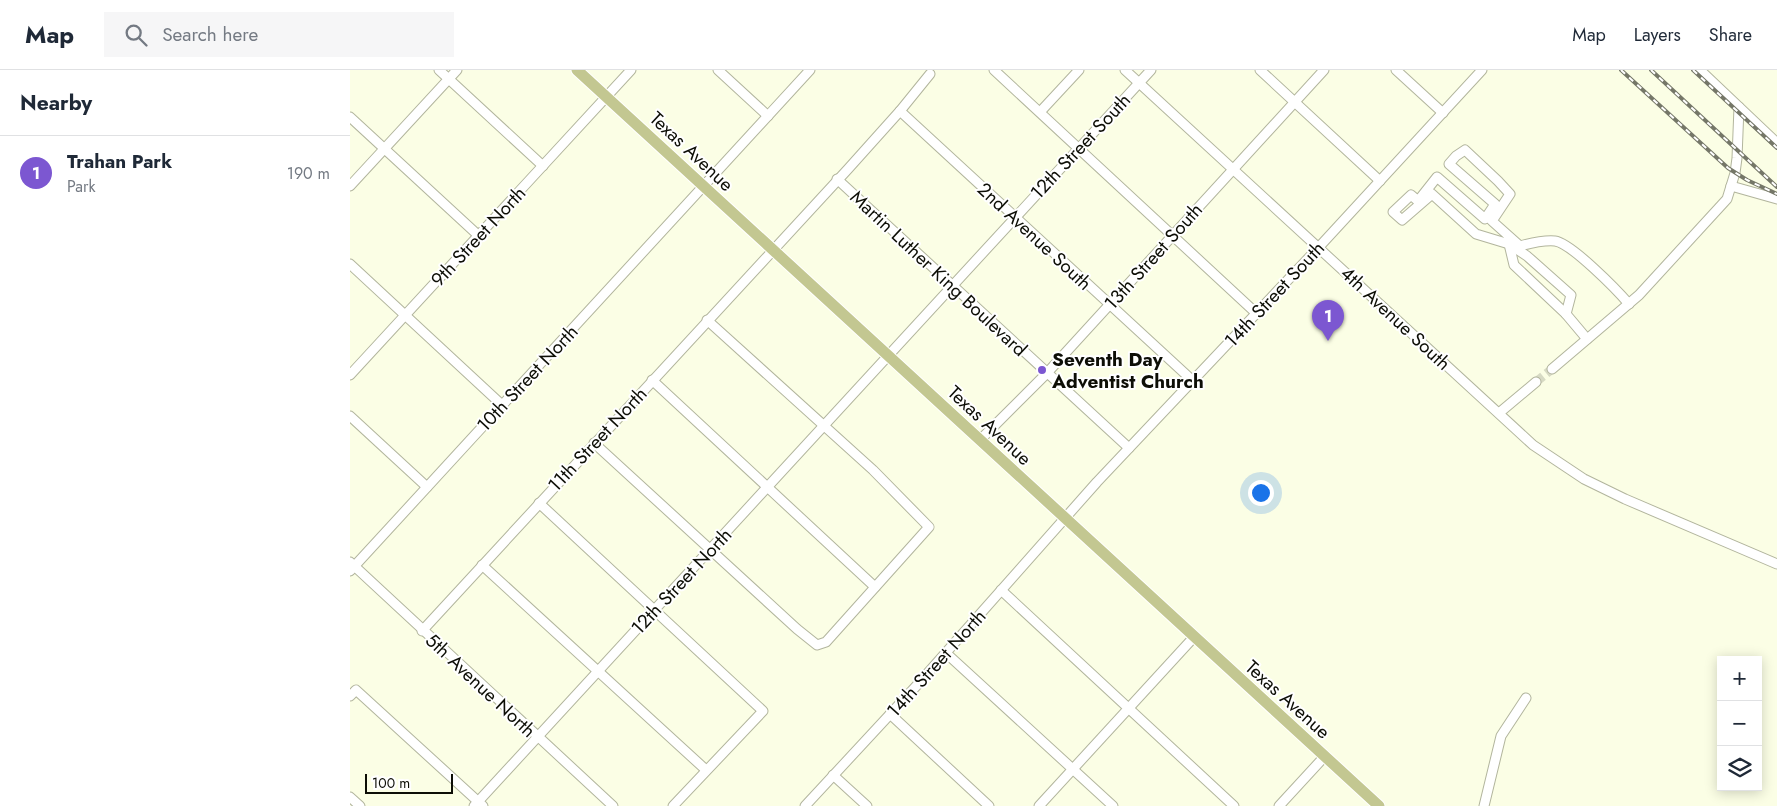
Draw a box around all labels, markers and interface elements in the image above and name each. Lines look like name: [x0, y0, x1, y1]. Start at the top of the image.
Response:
search box: [104, 12, 454, 57]
text: Map: [25, 17, 74, 52]
icon: search: [122, 21, 150, 49]
text: Search here: [162, 21, 258, 48]
text: Map: [1572, 22, 1606, 48]
text: Layers: [1634, 22, 1681, 48]
text: Share: [1709, 22, 1752, 48]
street label: 12th Street South: [1024, 87, 1137, 205]
text: Nearby: [20, 88, 92, 118]
street label: Texas Avenue: [644, 105, 740, 198]
text: Trahan Park: [67, 148, 172, 175]
text: 1: [32, 162, 40, 185]
text: 190 m: [287, 162, 330, 185]
text: Park: [67, 175, 96, 198]
street label: 2nd Avenue South: [972, 176, 1098, 297]
street label: 9th Street North: [425, 180, 532, 292]
street label: Martin Luther King Boulevard: [844, 184, 1033, 363]
street label: 13th Street South: [1098, 197, 1209, 316]
street label: 14th Street South: [1219, 236, 1329, 352]
street label: 4th Avenue South: [1335, 260, 1457, 376]
pin: 1: [1312, 300, 1344, 341]
street label: 10th Street North: [471, 319, 584, 438]
place label: Seventh Day Adventist Church: [1051, 346, 1204, 395]
marker: Seventh Day Adventist Church: [1036, 364, 1048, 376]
street label: Texas Avenue: [942, 379, 1038, 472]
street label: 11th Street North: [542, 381, 653, 498]
your location: [1248, 480, 1274, 506]
street label: 12th Street North: [625, 522, 738, 641]
street label: 14th Street North: [880, 603, 992, 723]
street label: 5th Avenue North: [420, 627, 542, 744]
street label: Texas Avenue: [1239, 654, 1336, 745]
map controls: [1717, 656, 1762, 791]
button: +: [1717, 656, 1762, 701]
button: −: [1717, 701, 1762, 746]
button: layers: [1717, 746, 1762, 791]
scale bar: [365, 771, 452, 794]
text: 100 m: [372, 773, 410, 793]

